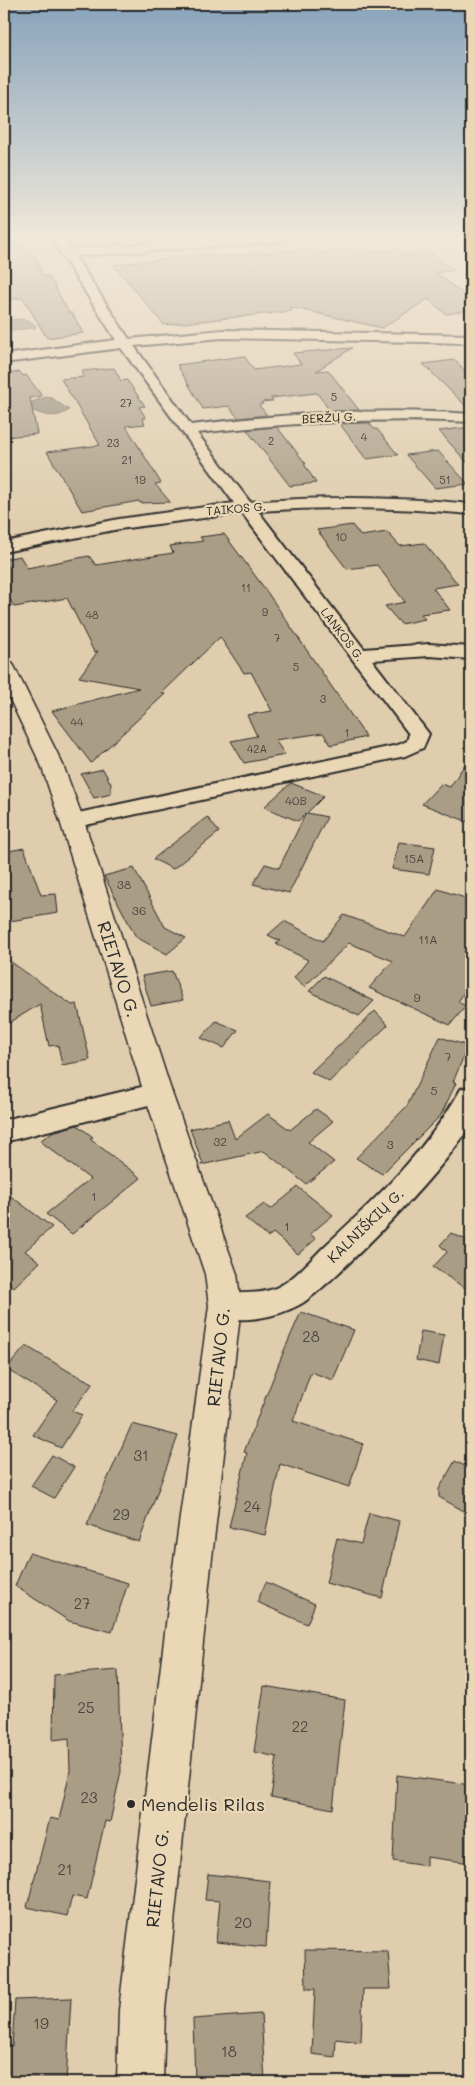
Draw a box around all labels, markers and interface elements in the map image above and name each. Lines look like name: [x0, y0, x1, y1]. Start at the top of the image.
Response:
house number: 5: [331, 389, 337, 404]
house number: 27: [120, 395, 132, 410]
street label: BERŽŲ G.: [301, 408, 357, 426]
house number: 4: [361, 429, 368, 444]
house number: 2: [268, 433, 274, 448]
house number: 23: [107, 435, 120, 450]
house number: 21: [121, 452, 133, 467]
house number: 19: [134, 472, 146, 487]
house number: 51: [439, 472, 451, 487]
street label: TAIKOS G.: [205, 497, 267, 519]
house number: 10: [335, 529, 347, 544]
house number: 11: [241, 580, 251, 595]
house number: 9: [262, 604, 269, 619]
street label: LANKOS G.: [318, 604, 368, 664]
house number: 48: [85, 607, 99, 622]
house number: 7: [274, 630, 280, 645]
house number: 5: [293, 659, 299, 674]
house number: 3: [320, 691, 327, 706]
house number: 44: [71, 714, 84, 729]
house number: 1: [345, 725, 349, 740]
house number: 42A: [247, 741, 267, 756]
house number: 40B: [285, 792, 307, 808]
house number: 15A: [404, 850, 424, 866]
house number: 38: [117, 876, 131, 892]
house number: 36: [132, 902, 146, 918]
street label: RIETAVO G.: [92, 918, 146, 1020]
house number: 11A: [418, 931, 438, 947]
house number: 9: [413, 989, 421, 1005]
house number: 7: [445, 1048, 452, 1064]
house number: 5: [431, 1082, 438, 1098]
house number: 32: [213, 1133, 227, 1149]
house number: 3: [386, 1136, 394, 1152]
street label: KALNIŠKIŲ G.: [322, 1183, 408, 1267]
house number: 1: [91, 1188, 97, 1204]
house number: 1: [284, 1218, 290, 1234]
street label: RIETAVO G.: [201, 1306, 235, 1408]
house number: 28: [302, 1326, 320, 1346]
house number: 31: [133, 1445, 149, 1465]
house number: 24: [243, 1496, 261, 1516]
house number: 29: [112, 1504, 130, 1524]
house number: 27: [74, 1593, 90, 1613]
house number: 25: [77, 1697, 95, 1717]
house number: 22: [292, 1716, 308, 1736]
house number: 23: [80, 1787, 98, 1807]
place label: Mendelis Rilas: [141, 1792, 265, 1816]
marker: Mendelis Rilas: [125, 1798, 137, 1810]
street label: RIETAVO G.: [140, 1827, 174, 1929]
house number: 21: [57, 1859, 73, 1879]
house number: 20: [234, 1912, 252, 1932]
house number: 19: [33, 2013, 49, 2033]
house number: 18: [221, 2041, 237, 2061]

